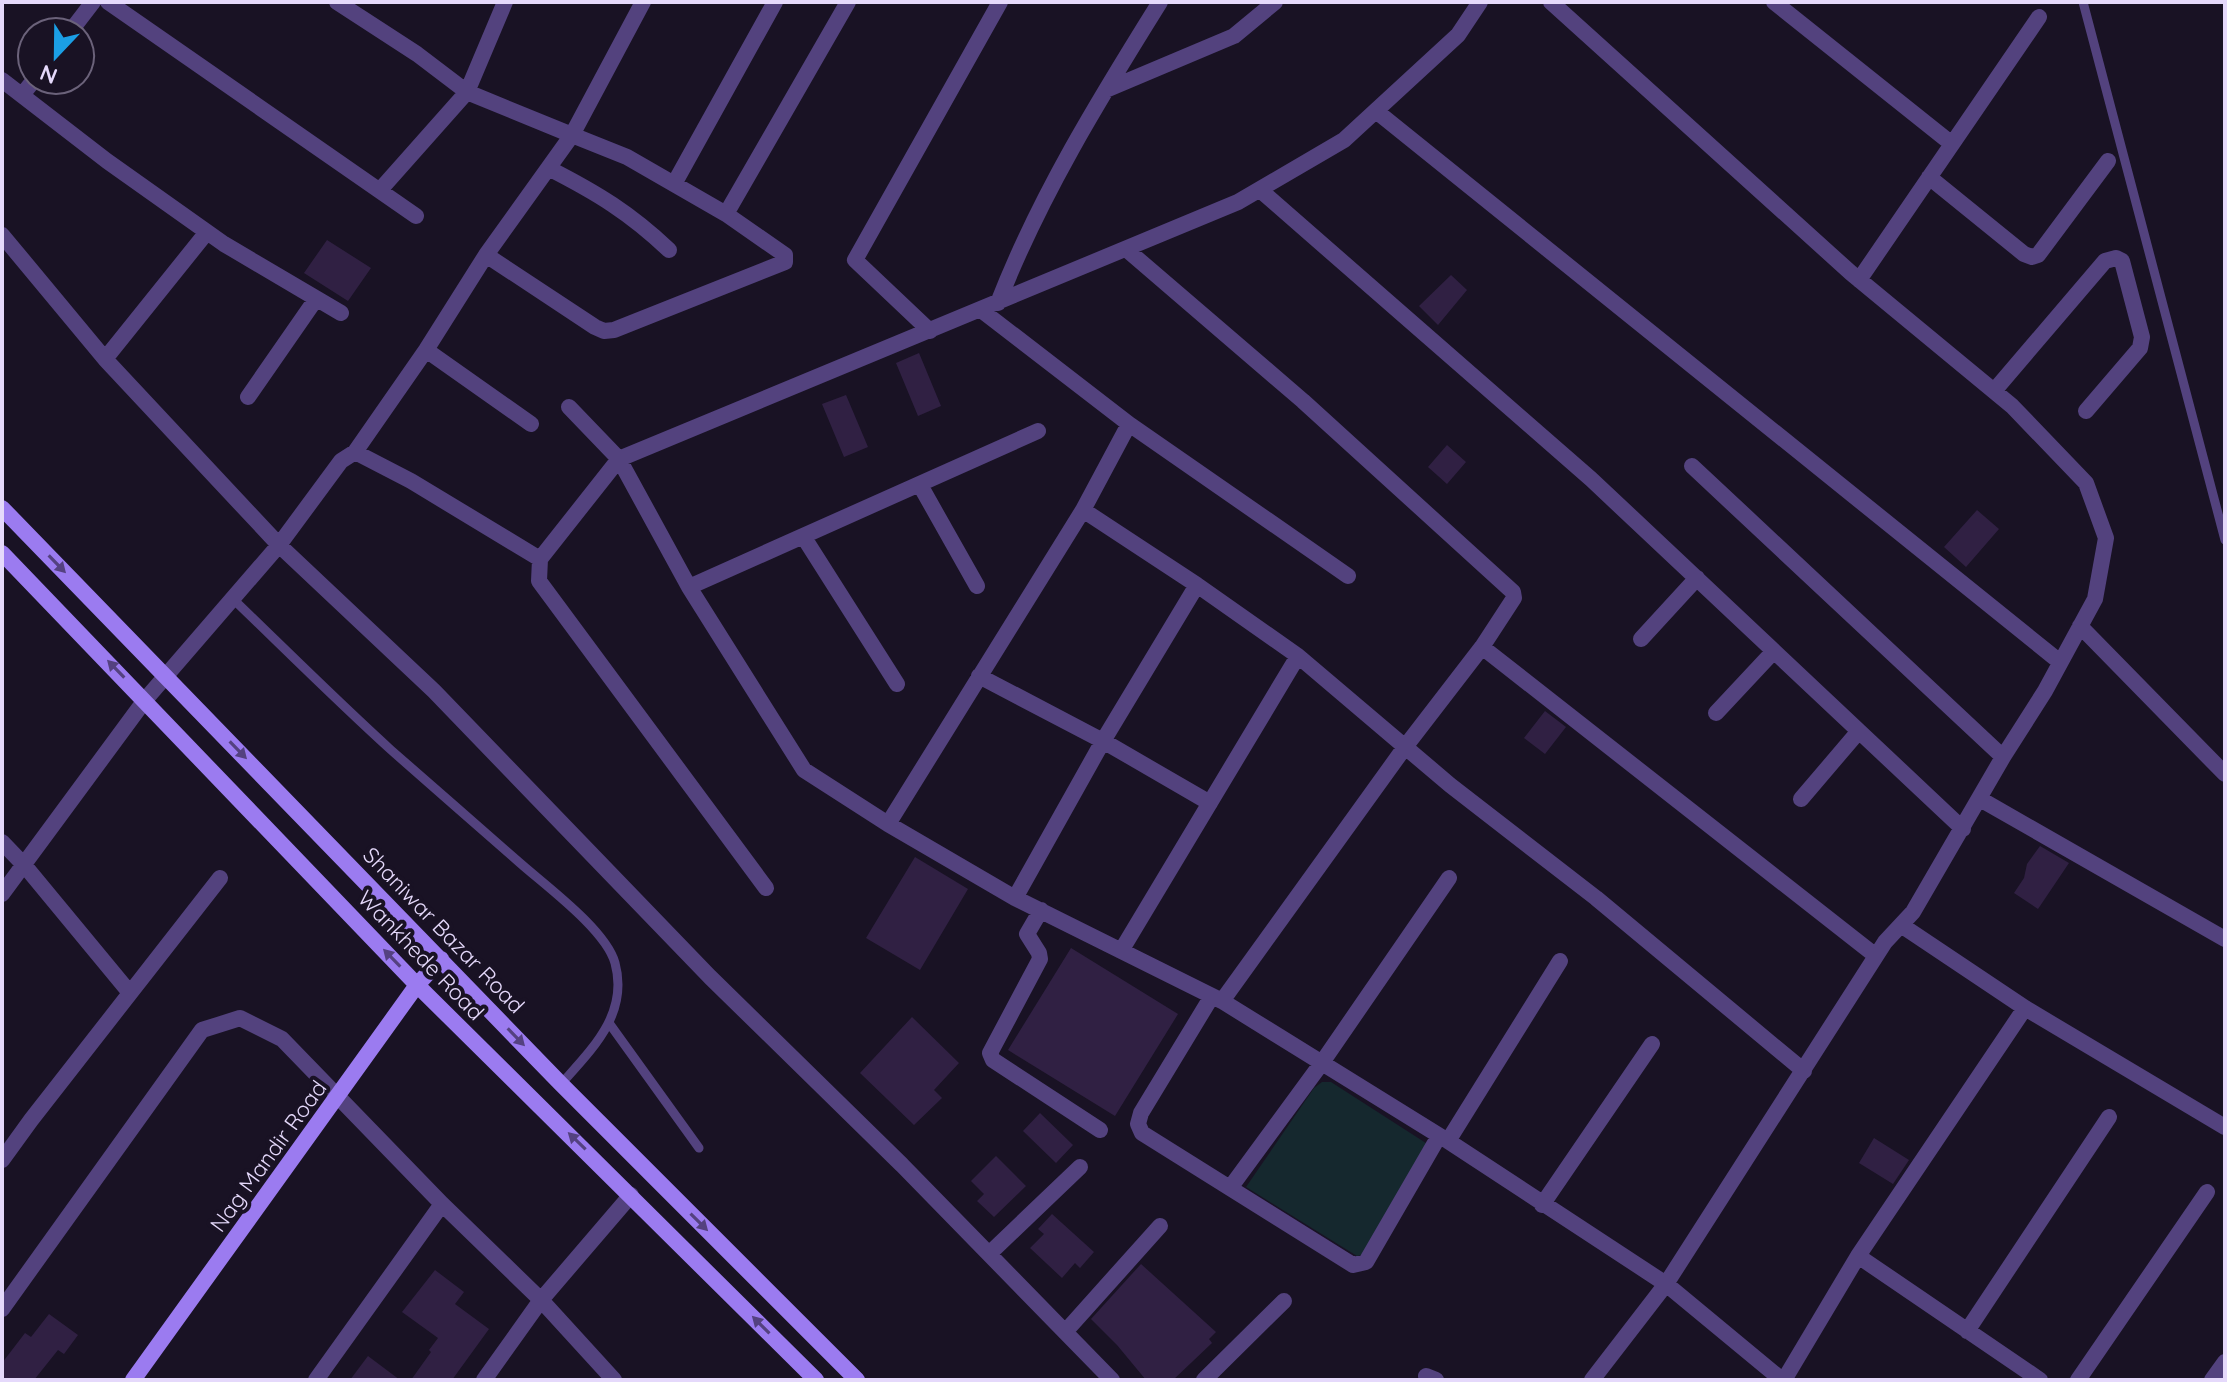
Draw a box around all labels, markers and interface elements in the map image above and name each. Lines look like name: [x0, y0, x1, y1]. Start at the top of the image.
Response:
north arrow: [16, 16, 96, 96]
text: N: [36, 59, 61, 91]
one-way arrow: [47, 554, 65, 573]
one-way arrow: [107, 660, 125, 679]
one-way arrow: [228, 740, 247, 759]
street label: Shaniwar Bazar Road: [357, 841, 531, 1019]
street label: Wankhede Road: [352, 884, 490, 1026]
one-way arrow: [383, 949, 401, 968]
one-way arrow: [506, 1027, 525, 1046]
street label: Nag Mandir Road: [204, 1075, 332, 1237]
one-way arrow: [568, 1132, 587, 1151]
one-way arrow: [689, 1212, 708, 1231]
one-way arrow: [752, 1316, 771, 1335]

